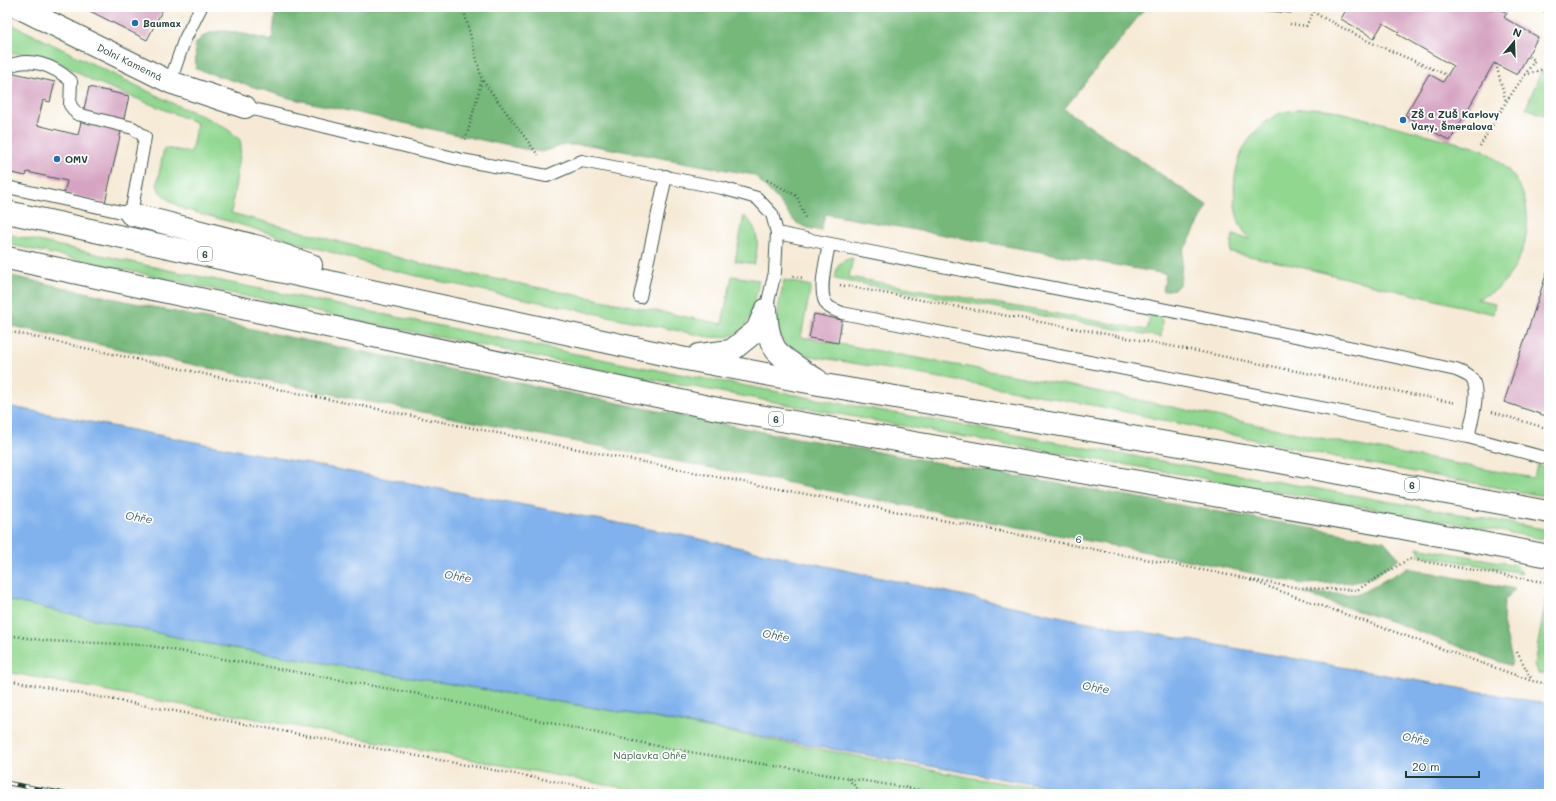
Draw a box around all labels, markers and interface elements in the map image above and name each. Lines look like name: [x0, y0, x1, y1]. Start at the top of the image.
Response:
place label: Baumax: [143, 16, 181, 30]
marker: Baumax: [130, 18, 140, 28]
north arrow: [1494, 22, 1534, 62]
text: N: [1511, 24, 1524, 41]
street label: Dolní Kamenná: [95, 40, 165, 84]
place label: ZŠ a ZUŠ Karlovy Vary, Šmeralova: [1411, 107, 1500, 133]
marker: ZŠ a ZUŠ Karlovy Vary, Šmeralova: [1398, 115, 1408, 125]
place label: OMV: [65, 152, 88, 166]
marker: OMV: [52, 154, 62, 164]
road number: 6: [198, 247, 212, 261]
road number: 6: [769, 412, 783, 426]
road number: 6: [1405, 478, 1419, 492]
water label: Ohře: [124, 507, 154, 527]
street label: 6: [1075, 532, 1083, 546]
water label: Ohře: [443, 566, 473, 586]
water label: Ohře: [761, 625, 791, 645]
water label: Ohře: [1081, 677, 1111, 697]
water label: Ohře: [1401, 728, 1431, 748]
park label: Náplavka Ohře: [613, 748, 687, 762]
scale bar: [1406, 753, 1479, 779]
text: 20 m: [1412, 758, 1440, 774]

